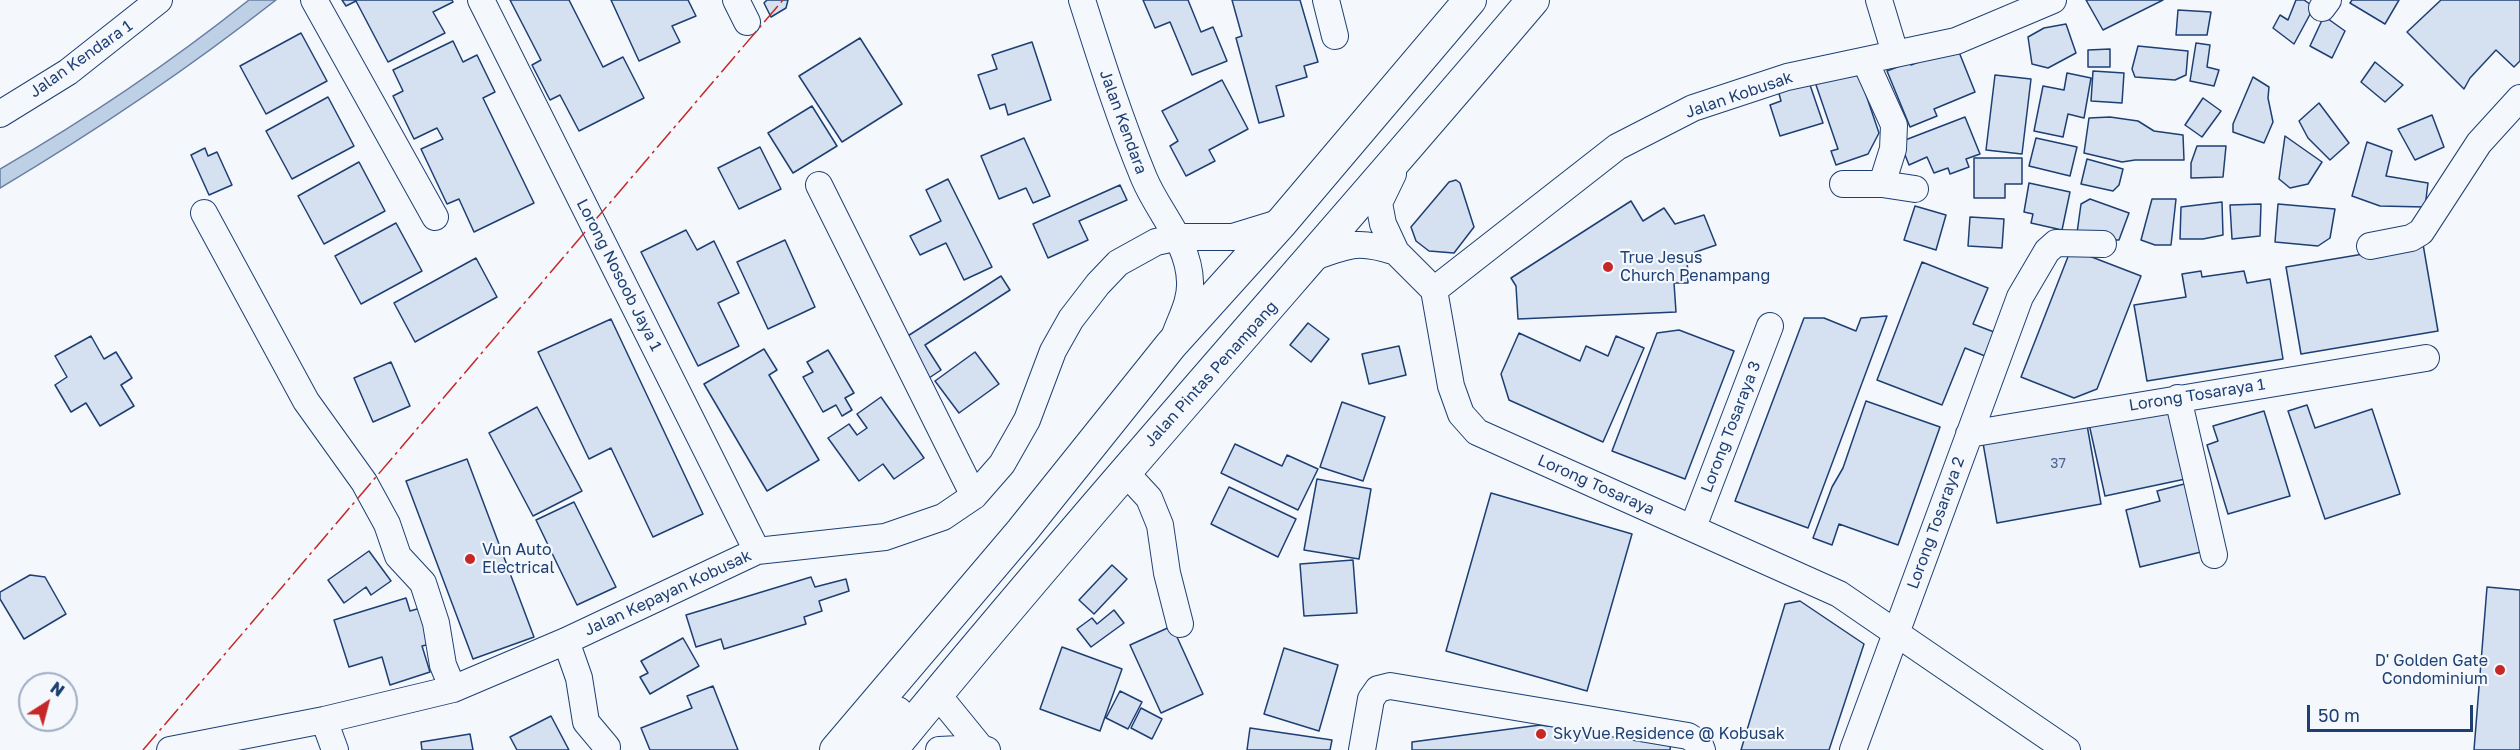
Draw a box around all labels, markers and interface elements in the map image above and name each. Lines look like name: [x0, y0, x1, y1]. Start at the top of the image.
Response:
street label: Jalan Kendara 1: [26, 16, 136, 102]
street label: Jalan Kendara: [1095, 67, 1151, 177]
street label: Jalan Kobusak: [1683, 68, 1795, 122]
street label: Lorong Nosoob Jaya 1: [572, 196, 666, 354]
place label: True Jesus Church Penampang: [1620, 248, 1770, 286]
marker: True Jesus Church Penampang: [1601, 260, 1615, 274]
street label: Jalan Pintas Penampang: [1140, 297, 1282, 451]
street label: Lorong Tosaraya 3: [1697, 359, 1765, 495]
street label: Lorong Tosaraya 1: [2128, 375, 2266, 415]
street label: Lorong Tosaraya: [1535, 451, 1657, 519]
street label: Lorong Tosaraya 2: [1903, 454, 1969, 592]
house number: 37: [2050, 456, 2066, 472]
place label: Vun Auto Electrical: [482, 540, 555, 578]
street label: Jalan Kepayan Kobusak: [581, 546, 755, 640]
marker: Vun Auto Electrical: [463, 552, 477, 566]
place label: D' Golden Gate Condominium: [2375, 651, 2488, 689]
marker: D' Golden Gate Condominium: [2493, 663, 2507, 677]
north arrow: [18, 672, 78, 732]
text: N: [47, 677, 68, 701]
scale bar: [2310, 693, 2476, 731]
text: 50 m: [2318, 704, 2360, 726]
place label: SkyVue Residence @ Kobusak: [1553, 724, 1785, 744]
marker: SkyVue Residence @ Kobusak: [1534, 727, 1548, 741]

